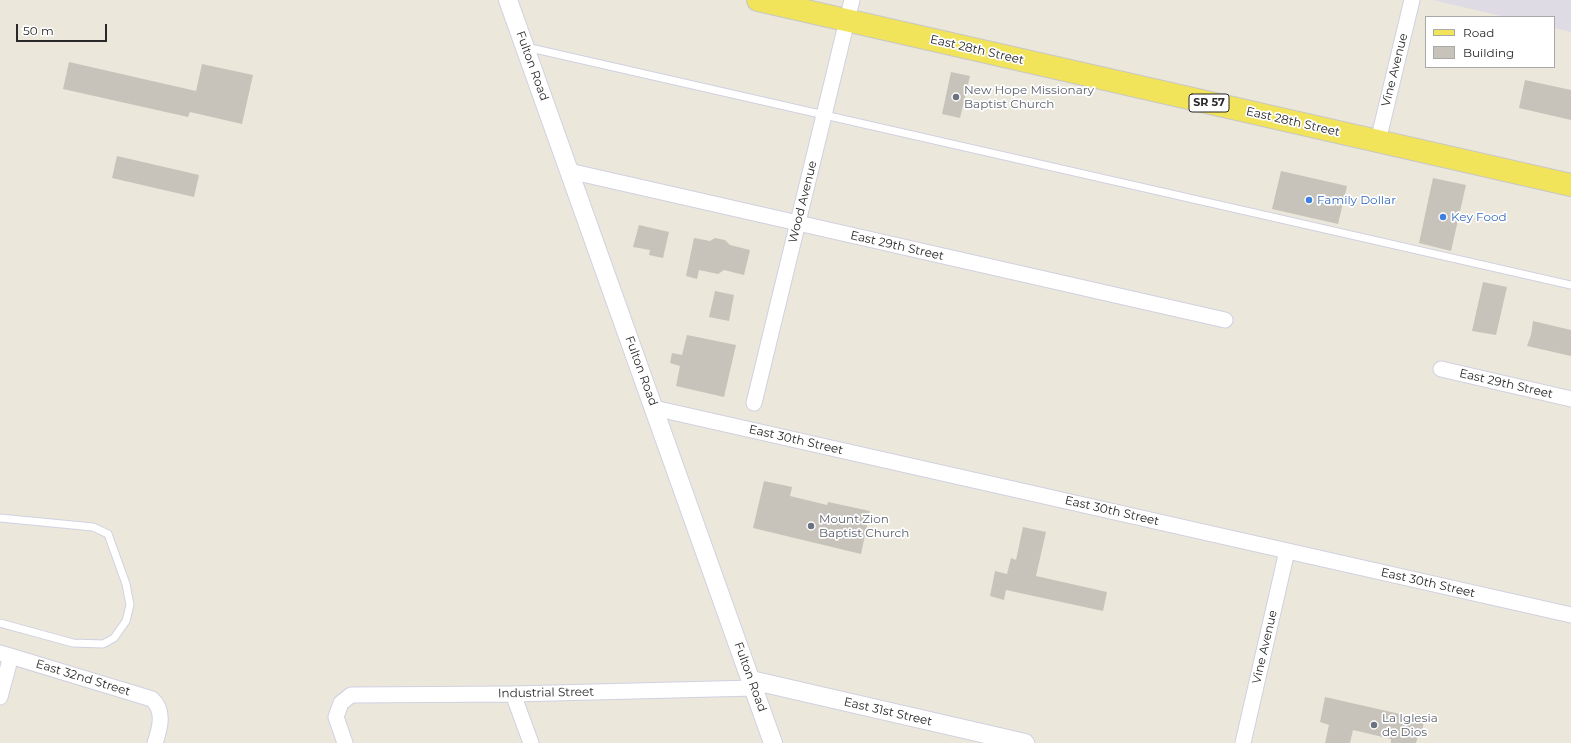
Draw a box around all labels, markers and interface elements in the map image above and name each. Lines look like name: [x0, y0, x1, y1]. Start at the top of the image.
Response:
scale bar: [18, 16, 109, 42]
legend: [1425, 16, 1555, 68]
text: 50 m: [23, 23, 54, 38]
text: Road: [1463, 25, 1494, 40]
street label: Fulton Road: [513, 29, 551, 103]
street label: East 28th Street: [929, 32, 1025, 68]
street label: Vine Avenue: [1379, 32, 1411, 108]
text: Building: [1463, 45, 1514, 60]
place label: New Hope Missionary Baptist Church: [964, 83, 1094, 111]
marker: New Hope Missionary Baptist Church: [951, 92, 961, 102]
road number: SR 57: [1189, 94, 1229, 112]
street label: East 28th Street: [1245, 104, 1341, 140]
street label: Wood Avenue: [786, 159, 820, 245]
place label: Family Dollar: [1317, 193, 1396, 207]
marker: Family Dollar: [1304, 195, 1314, 205]
place label: Key Food: [1451, 210, 1507, 224]
marker: Key Food: [1438, 212, 1448, 222]
street label: East 29th Street: [849, 228, 945, 264]
street label: Fulton Road: [622, 334, 660, 408]
street label: East 29th Street: [1458, 366, 1554, 402]
street label: East 30th Street: [748, 422, 844, 458]
street label: East 30th Street: [1064, 493, 1160, 529]
place label: Mount Zion Baptist Church: [819, 512, 909, 540]
marker: Mount Zion Baptist Church: [806, 521, 816, 531]
street label: East 30th Street: [1380, 565, 1476, 601]
street label: Vine Avenue: [1250, 609, 1280, 685]
street label: Fulton Road: [731, 640, 769, 714]
street label: East 32nd Street: [34, 657, 132, 699]
street label: Industrial Street: [498, 685, 594, 701]
street label: East 31st Street: [842, 695, 934, 729]
place label: La Iglesia de Dios: [1382, 711, 1438, 739]
marker: La Iglesia de Dios: [1369, 720, 1379, 730]

